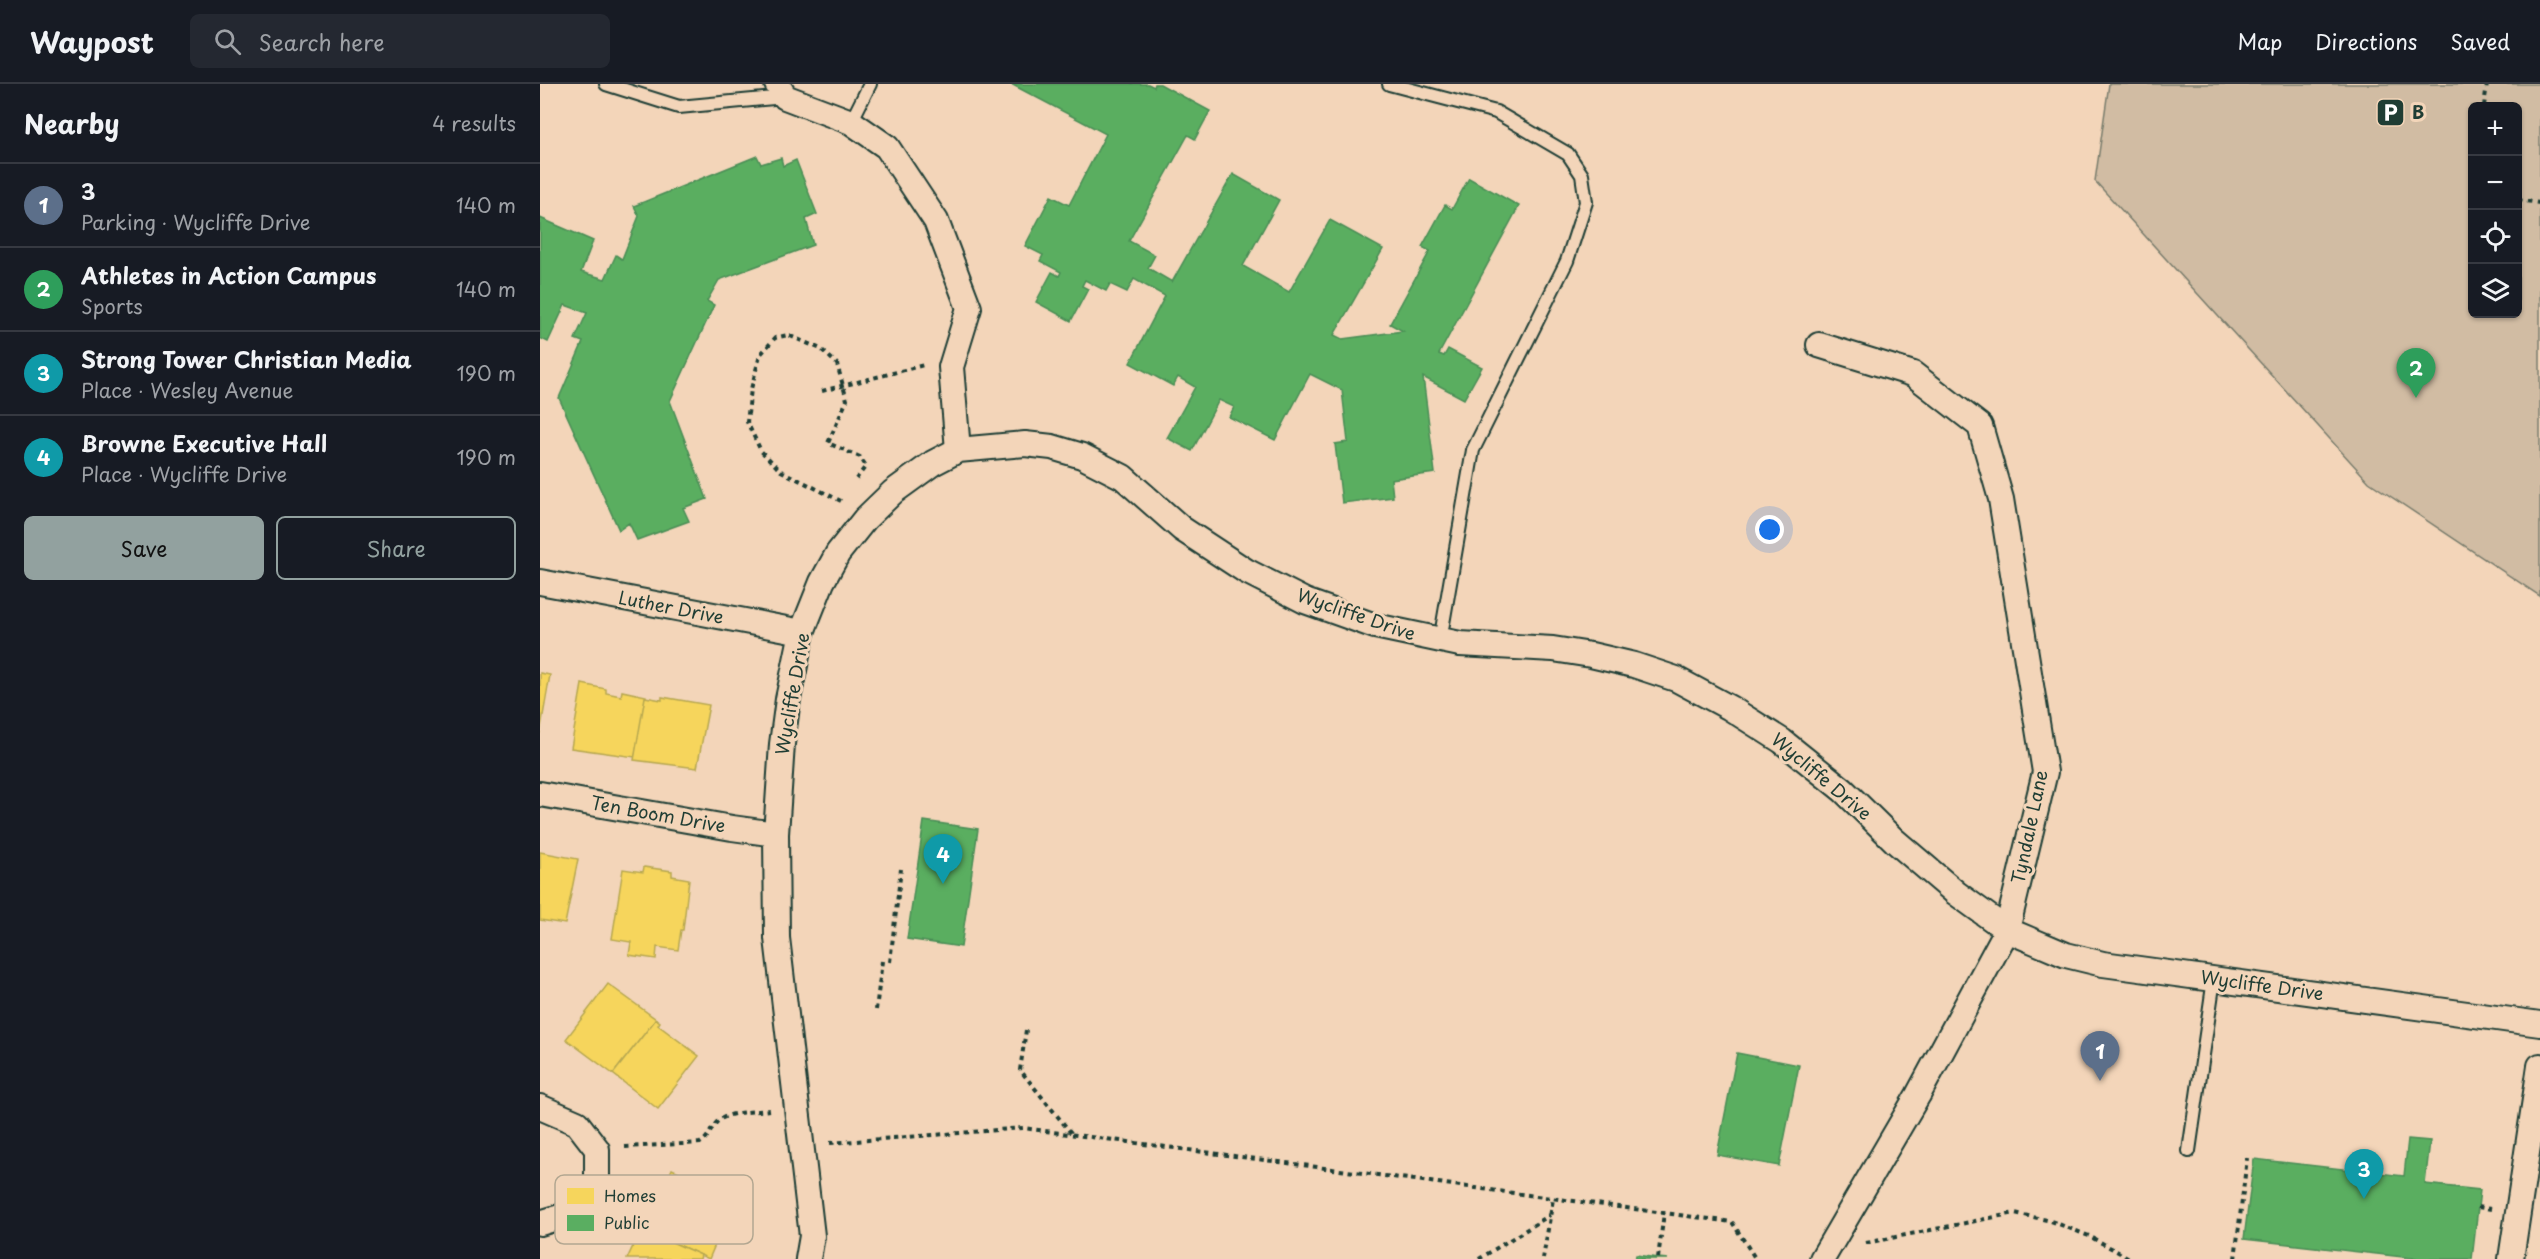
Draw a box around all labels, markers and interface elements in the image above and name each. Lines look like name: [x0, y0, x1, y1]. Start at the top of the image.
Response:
search box: [190, 14, 610, 68]
text: Waypost: [30, 20, 154, 63]
icon: search: [211, 25, 244, 58]
text: Search here: [259, 25, 385, 58]
text: Map: [2237, 25, 2282, 57]
text: Directions: [2315, 25, 2417, 57]
text: Saved: [2450, 25, 2510, 57]
parking icon: B: [2375, 97, 2407, 129]
place label: B: [2412, 98, 2424, 125]
map controls: [2468, 102, 2522, 318]
button: +: [2468, 102, 2522, 156]
text: Nearby: [24, 104, 119, 143]
text: 4 results: [432, 108, 516, 138]
button: −: [2468, 156, 2522, 210]
text: 3: [81, 174, 95, 207]
text: 1: [39, 190, 48, 220]
text: 140 m: [456, 190, 516, 220]
text: Parking · Wycliffe Drive: [81, 207, 310, 237]
button: locate: [2468, 210, 2522, 264]
text: Athletes in Action Campus: [81, 258, 376, 291]
button: layers: [2468, 264, 2522, 318]
text: 2: [36, 274, 51, 304]
text: 140 m: [456, 274, 516, 304]
text: Sports: [81, 291, 143, 321]
text: Strong Tower Christian Media: [81, 342, 411, 375]
pin: 2: [2396, 348, 2436, 398]
text: 3: [37, 358, 50, 388]
text: 190 m: [457, 358, 516, 388]
text: Place · Wesley Avenue: [81, 375, 294, 405]
text: Browne Executive Hall: [81, 426, 327, 459]
text: 4: [37, 442, 50, 472]
text: 190 m: [457, 442, 516, 472]
text: Place · Wycliffe Drive: [81, 459, 287, 489]
your location: [1755, 515, 1784, 544]
button: Save: [24, 516, 264, 580]
button: Share: [276, 516, 516, 580]
street label: Wycliffe Drive: [1294, 581, 1419, 647]
street label: Luther Drive: [616, 583, 726, 630]
street label: Wycliffe Drive: [767, 630, 816, 757]
street label: Wycliffe Drive: [1766, 726, 1878, 826]
street label: Tyndale Lane: [2003, 767, 2054, 886]
street label: Ten Boom Drive: [589, 788, 728, 839]
pin: 4: [924, 834, 962, 884]
street label: Wycliffe Drive: [2199, 963, 2325, 1006]
pin: 1: [2080, 1032, 2120, 1081]
pin: 3: [2344, 1150, 2384, 1199]
legend: [555, 1175, 753, 1244]
text: Homes: [604, 1183, 656, 1207]
text: Public: [604, 1210, 649, 1234]

